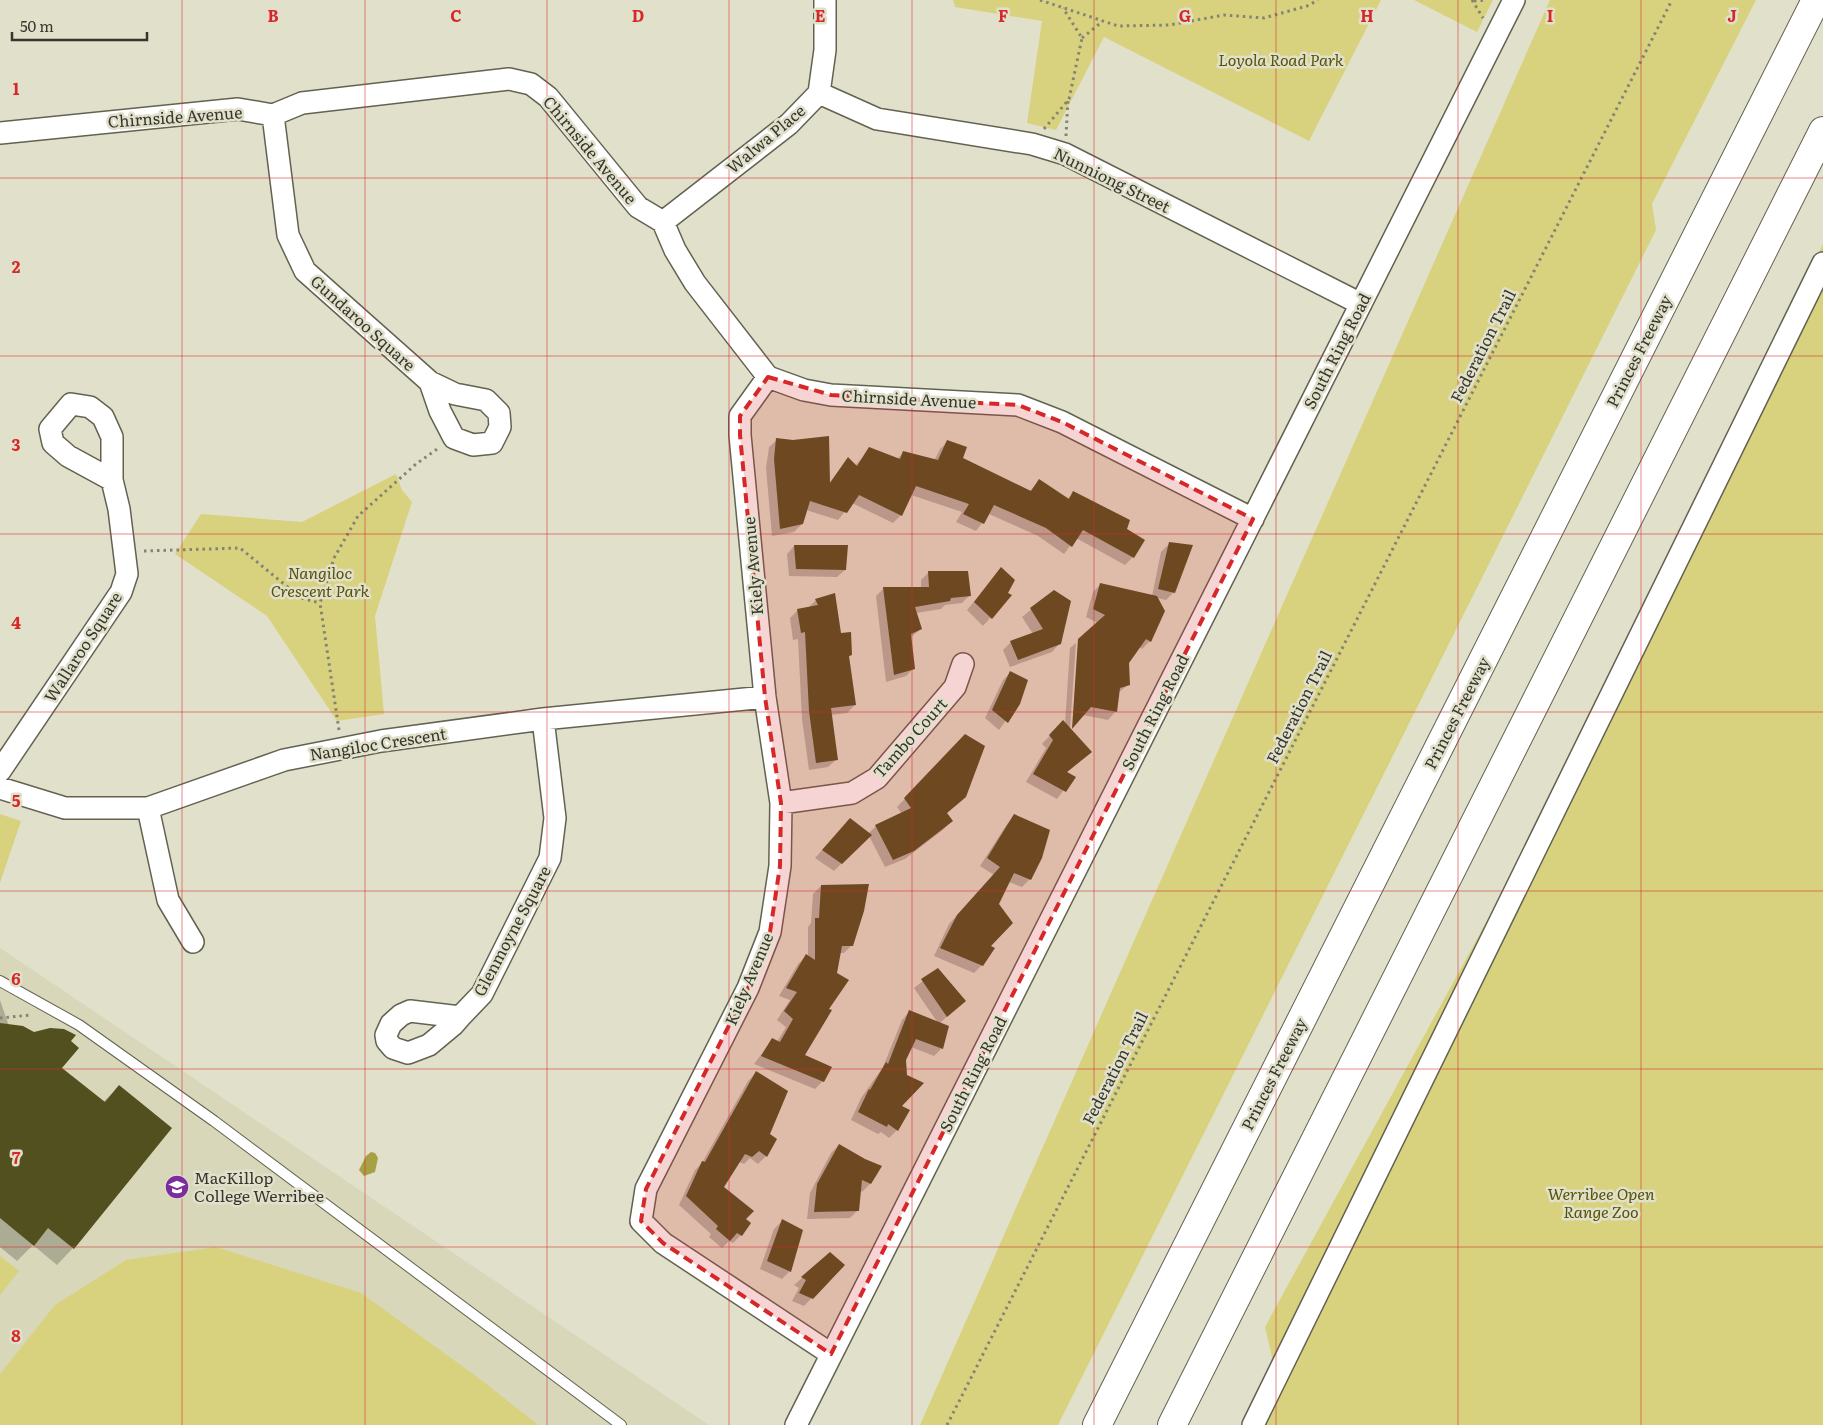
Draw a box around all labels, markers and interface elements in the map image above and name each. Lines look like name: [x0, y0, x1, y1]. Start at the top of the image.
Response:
text: B: [267, 3, 279, 27]
text: C: [450, 3, 462, 27]
text: D: [632, 3, 644, 27]
text: E: [815, 3, 826, 27]
text: F: [998, 3, 1008, 27]
text: G: [1179, 3, 1191, 27]
text: H: [1360, 3, 1374, 27]
text: I: [1547, 3, 1553, 27]
text: J: [1727, 3, 1737, 27]
scale bar: [12, 10, 148, 42]
text: 50 m: [20, 14, 54, 37]
park label: Loyola Road Park: [1218, 47, 1344, 71]
text: 1: [13, 76, 20, 100]
street label: Chirnside Avenue: [538, 90, 643, 209]
street label: Walwa Place: [721, 98, 810, 178]
street label: Chirnside Avenue: [107, 99, 243, 133]
street label: Nunniong Street: [1050, 140, 1175, 218]
text: 2: [12, 254, 21, 278]
street label: Gundaroo Square: [306, 269, 421, 376]
street label: Federation Trail: [1443, 285, 1521, 406]
street label: South Ring Road: [1297, 288, 1376, 413]
street label: Princes Freeway: [1599, 289, 1677, 411]
street label: Chirnside Avenue: [841, 382, 977, 414]
text: 3: [12, 432, 21, 456]
street label: Kiely Avenue: [736, 516, 768, 616]
park label: Nangiloc Crescent Park: [271, 560, 370, 602]
street label: Wallaroo Square: [37, 586, 127, 707]
text: 4: [11, 610, 21, 634]
street label: Federation Trail: [1259, 646, 1337, 767]
street label: South Ring Road: [1115, 649, 1194, 774]
street label: Princes Freeway: [1417, 651, 1495, 773]
street label: Tambo Court: [867, 691, 952, 783]
street label: Nangiloc Crescent: [308, 720, 448, 766]
text: 5: [12, 788, 21, 812]
street label: Glenmoyne Square: [467, 861, 556, 1000]
street label: Kiely Avenue: [718, 928, 778, 1029]
text: 6: [11, 966, 21, 990]
street label: Federation Trail: [1075, 1007, 1153, 1128]
street label: South Ring Road: [933, 1011, 1012, 1136]
street label: Princes Freeway: [1234, 1012, 1312, 1134]
text: 7: [12, 1145, 21, 1169]
place label: MacKillop College Werribee: [194, 1165, 324, 1207]
school or university icon: MacKillop College Werribee: [164, 1174, 190, 1200]
park label: Werribee Open Range Zoo: [1547, 1181, 1655, 1223]
text: 8: [11, 1323, 21, 1347]

